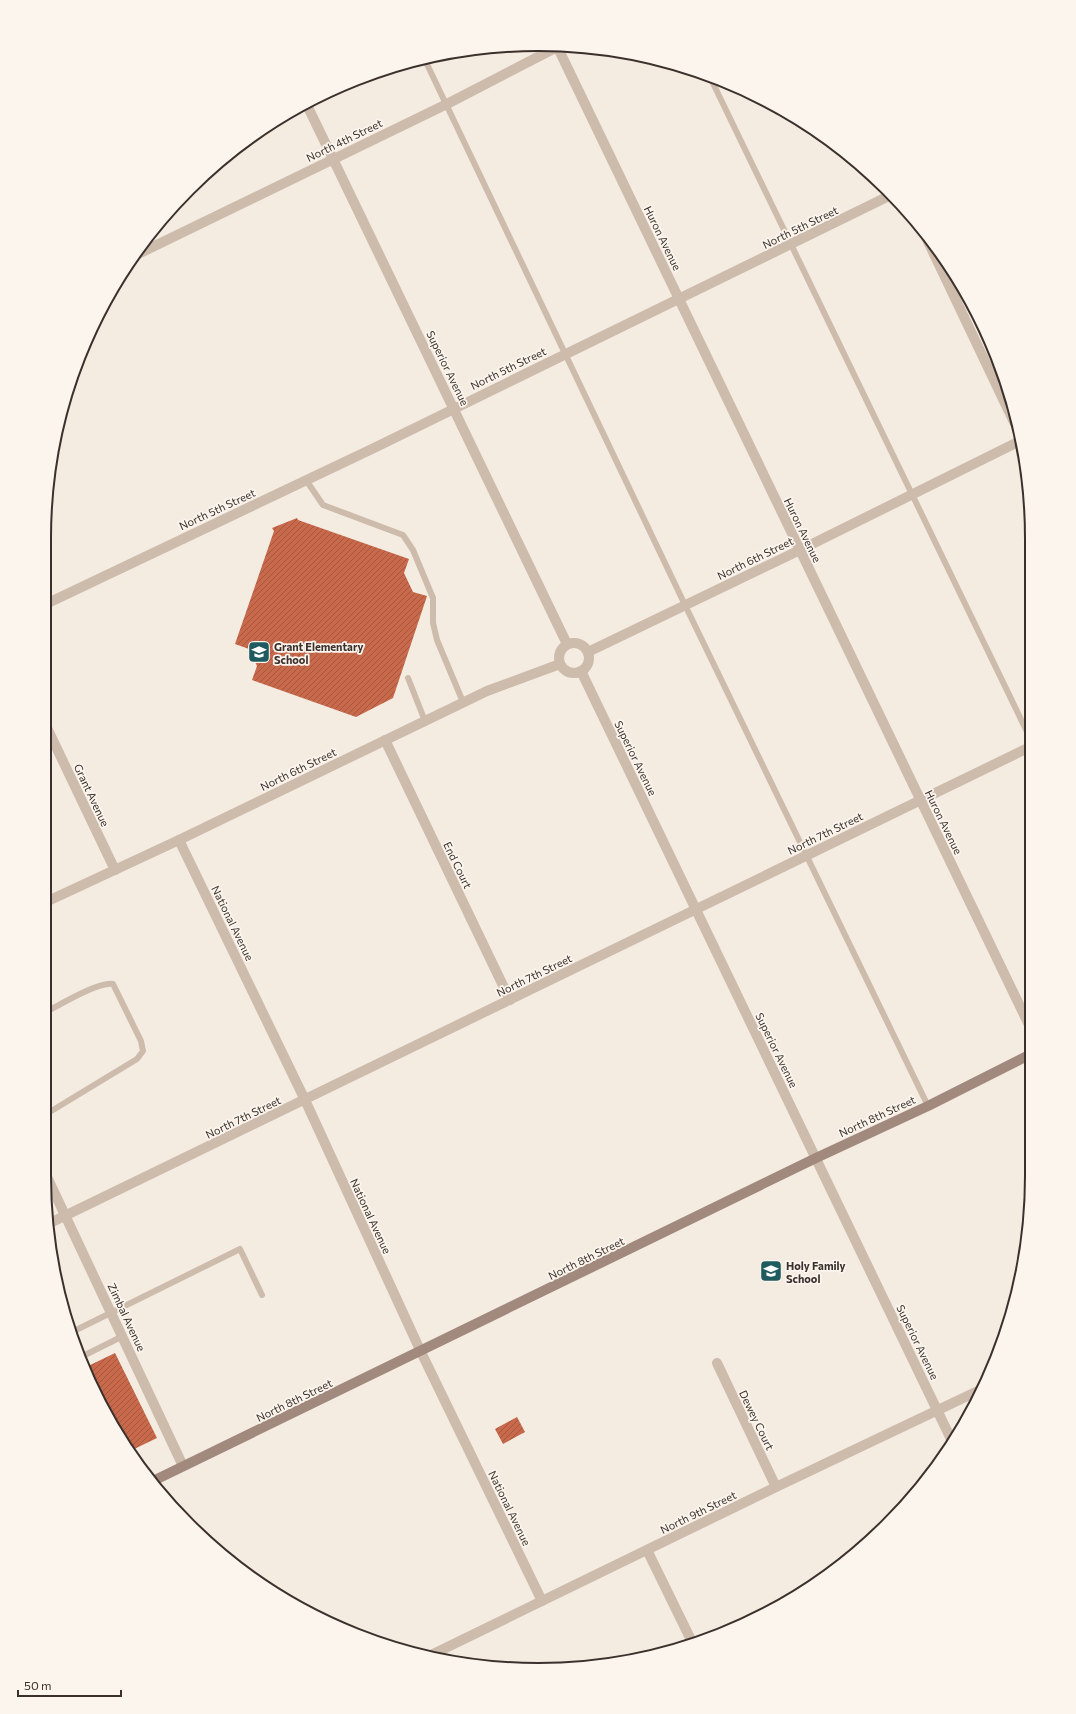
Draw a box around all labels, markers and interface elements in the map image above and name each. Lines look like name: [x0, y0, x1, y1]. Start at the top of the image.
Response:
street label: North 4th Street: [304, 116, 384, 164]
street label: North 5th Street: [760, 203, 840, 251]
street label: Huron Avenue: [642, 204, 684, 273]
street label: Superior Avenue: [424, 328, 472, 408]
street label: North 5th Street: [468, 344, 548, 392]
street label: North 5th Street: [177, 485, 258, 532]
street label: Huron Avenue: [782, 496, 824, 565]
street label: North 6th Street: [715, 534, 796, 582]
school or university icon: Grant Elementary School: [246, 639, 272, 665]
place label: Grant Elementary School: [274, 640, 363, 666]
street label: Superior Avenue: [612, 718, 660, 798]
street label: North 6th Street: [258, 745, 339, 793]
street label: Grant Avenue: [72, 762, 112, 829]
street label: Huron Avenue: [923, 788, 965, 857]
street label: North 7th Street: [785, 809, 865, 857]
street label: End Court: [441, 839, 475, 891]
street label: National Avenue: [209, 883, 257, 963]
street label: North 7th Street: [494, 951, 574, 999]
street label: Superior Avenue: [753, 1010, 801, 1090]
street label: North 8th Street: [837, 1092, 918, 1139]
street label: North 7th Street: [203, 1093, 283, 1141]
street label: National Avenue: [348, 1176, 394, 1256]
street label: North 8th Street: [546, 1234, 627, 1282]
school or university icon: Holy Family School: [758, 1258, 784, 1284]
place label: Holy Family School: [786, 1259, 846, 1285]
street label: Zimbal Avenue: [106, 1281, 149, 1353]
street label: Superior Avenue: [894, 1302, 942, 1382]
street label: North 8th Street: [254, 1376, 335, 1424]
street label: Dewey Court: [737, 1388, 777, 1452]
street label: National Avenue: [486, 1468, 534, 1548]
street label: North 9th Street: [658, 1488, 739, 1536]
scale bar: [18, 1672, 121, 1698]
text: 50 m: [24, 1678, 52, 1692]

